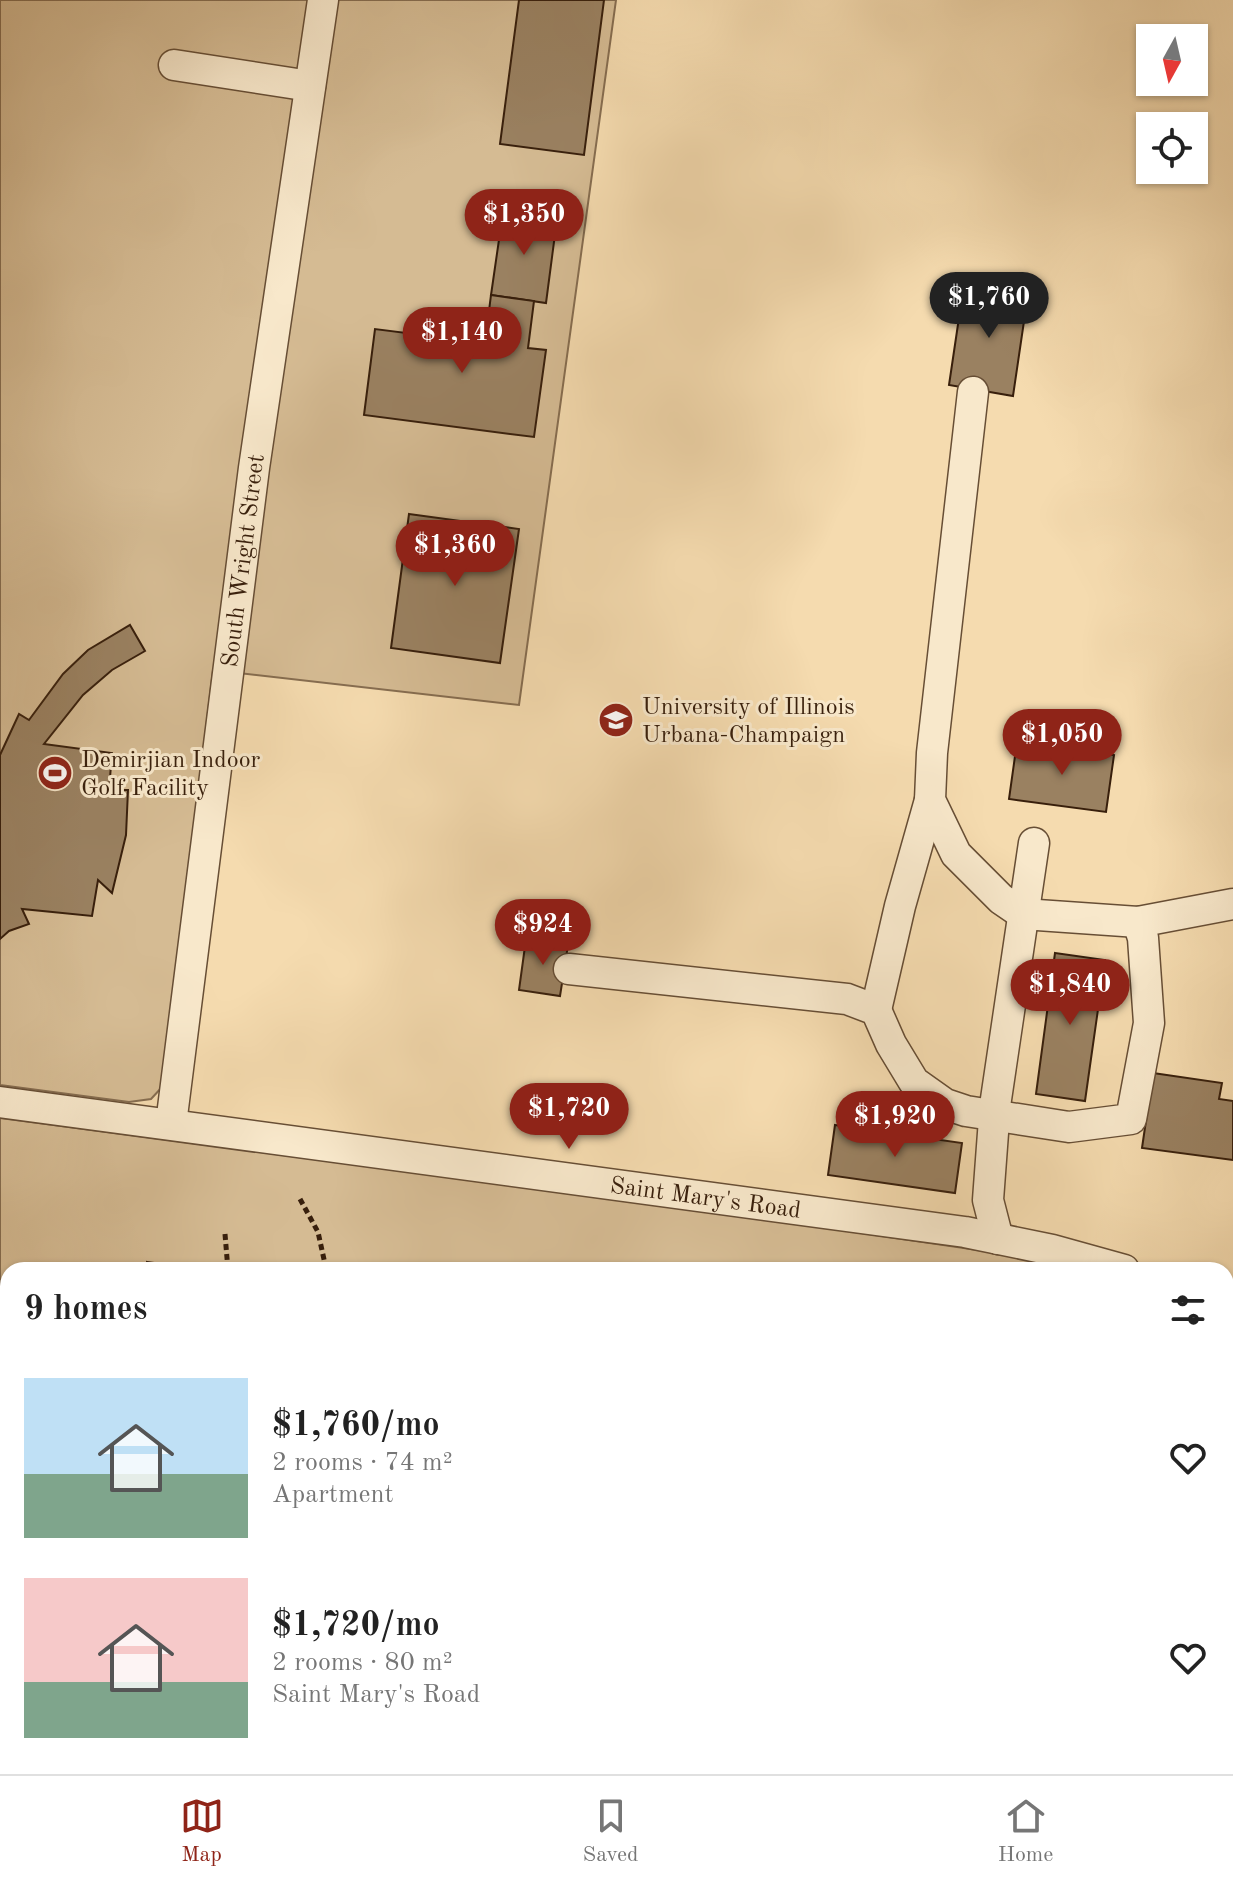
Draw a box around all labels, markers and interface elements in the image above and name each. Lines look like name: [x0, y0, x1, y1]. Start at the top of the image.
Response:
north arrow: [1136, 24, 1208, 96]
map controls: [1136, 24, 1208, 184]
button: locate: [1136, 112, 1208, 184]
pin: $1,350: [459, 189, 589, 257]
text: $1,350: [483, 202, 565, 228]
pin: $1,760: [924, 272, 1054, 340]
text: $1,760: [948, 285, 1030, 311]
pin: $1,140: [397, 307, 527, 375]
text: $1,140: [421, 320, 503, 346]
street label: South Wright Street: [219, 453, 270, 669]
pin: $1,360: [390, 520, 520, 588]
text: $1,360: [414, 533, 496, 559]
place label: University of Illinois Urbana-Champaign: [642, 696, 855, 748]
school or university icon: University of Illinois Urbana-Champaign: [597, 701, 635, 739]
pin: $1,050: [997, 709, 1127, 777]
text: $1,050: [1021, 722, 1103, 748]
place label: Demirjian Indoor Golf Facility: [81, 749, 261, 801]
sports icon: Demirjian Indoor Golf Facility: [36, 754, 74, 792]
pin: $924: [496, 899, 590, 967]
text: $924: [513, 912, 573, 938]
pin: $1,840: [1005, 959, 1135, 1027]
text: $1,840: [1029, 972, 1111, 998]
pin: $1,720: [504, 1083, 634, 1151]
pin: $1,920: [830, 1091, 960, 1159]
text: $1,720: [528, 1096, 610, 1122]
text: $1,920: [854, 1104, 936, 1130]
street label: Saint Mary's Road: [608, 1174, 802, 1224]
icon: filters: [1166, 1288, 1210, 1332]
text: 9 homes: [24, 1293, 147, 1327]
text: $1,760/mo: [272, 1409, 440, 1443]
icon: home: [88, 1410, 184, 1506]
icon: heart: [1166, 1436, 1210, 1480]
text: 2 rooms · 74 m²: [272, 1450, 453, 1476]
text: Apartment: [272, 1482, 394, 1508]
text: $1,720/mo: [272, 1609, 440, 1643]
icon: home: [88, 1610, 184, 1706]
icon: heart: [1166, 1636, 1210, 1680]
text: 2 rooms · 80 m²: [272, 1650, 453, 1676]
text: Saint Mary's Road: [272, 1682, 480, 1708]
tab: Map: [180, 1794, 224, 1869]
tab: Saved: [583, 1794, 639, 1869]
tab: Home: [998, 1794, 1053, 1869]

